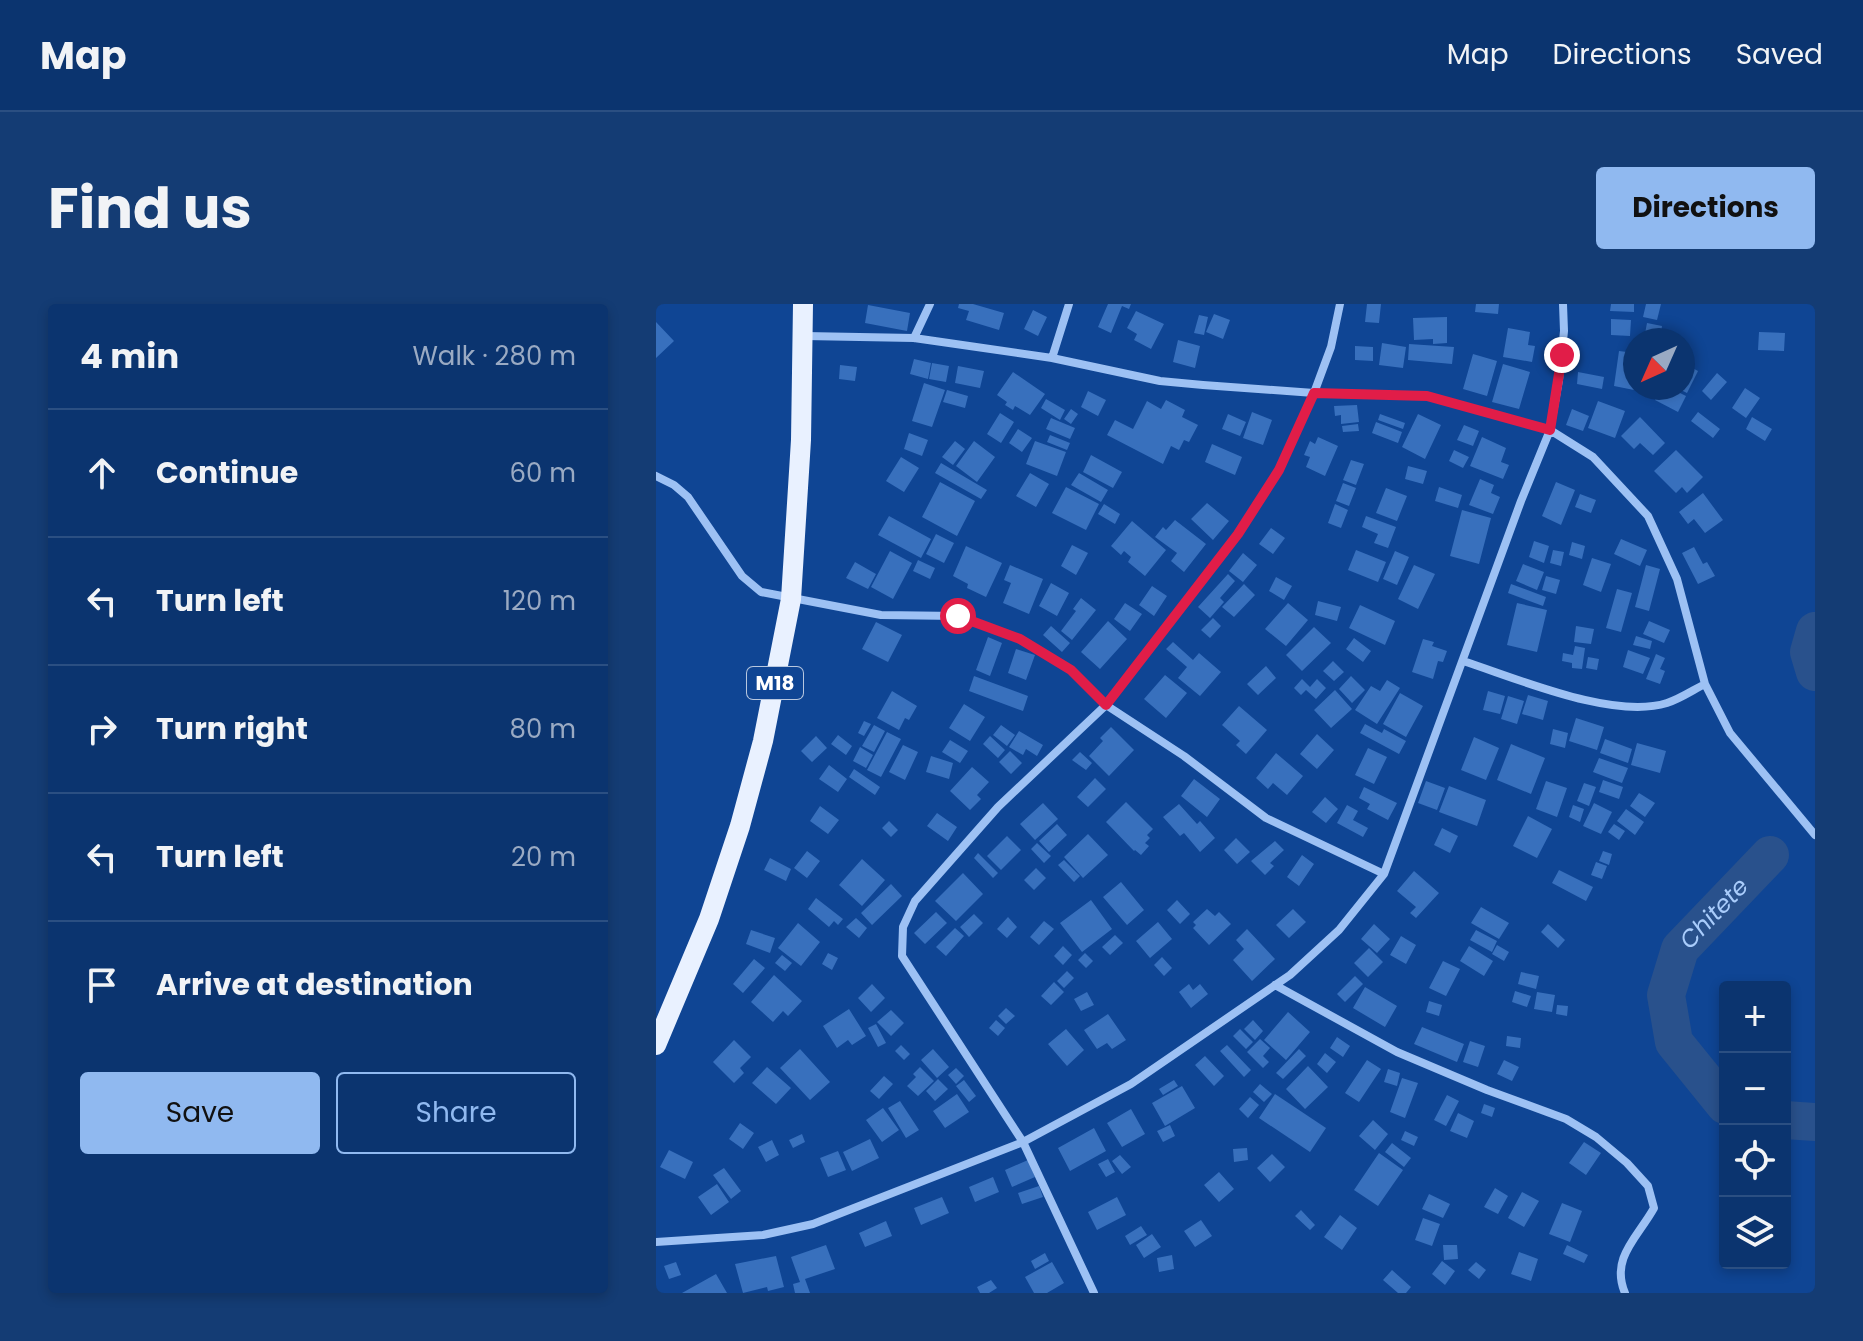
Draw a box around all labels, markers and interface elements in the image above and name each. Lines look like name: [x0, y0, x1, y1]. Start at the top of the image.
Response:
text: Map: [40, 29, 127, 82]
text: Map: [1447, 35, 1509, 74]
text: Directions: [1553, 35, 1692, 74]
text: Saved: [1736, 35, 1823, 74]
button: Directions: [1596, 167, 1815, 249]
text: Find us: [48, 169, 252, 248]
north arrow: [1623, 328, 1695, 400]
text: 4 min: [80, 332, 179, 380]
route end: [1544, 337, 1580, 373]
text: Walk · 280 m: [412, 338, 576, 374]
icon: ahead: [80, 451, 124, 495]
text: Continue: [156, 451, 298, 494]
text: 60 m: [509, 455, 576, 491]
icon: left: [80, 579, 124, 623]
text: Turn left: [156, 579, 284, 622]
text: 120 m: [503, 583, 576, 619]
route start: [940, 598, 976, 634]
road number: M18: [747, 667, 803, 699]
icon: right: [80, 707, 124, 751]
text: Turn right: [156, 707, 308, 750]
text: 80 m: [510, 711, 576, 747]
icon: left: [80, 835, 124, 879]
text: Turn left: [156, 835, 284, 878]
text: 20 m: [511, 839, 576, 875]
water label: Chitete: [1672, 870, 1756, 956]
icon: arrive: [80, 963, 124, 1007]
text: Arrive at destination: [156, 963, 473, 1006]
map controls: [1719, 981, 1791, 1269]
button: +: [1719, 981, 1791, 1053]
button: −: [1719, 1053, 1791, 1125]
button: Save: [80, 1072, 320, 1154]
button: Share: [336, 1072, 576, 1154]
button: locate: [1719, 1125, 1791, 1197]
button: layers: [1719, 1197, 1791, 1269]

